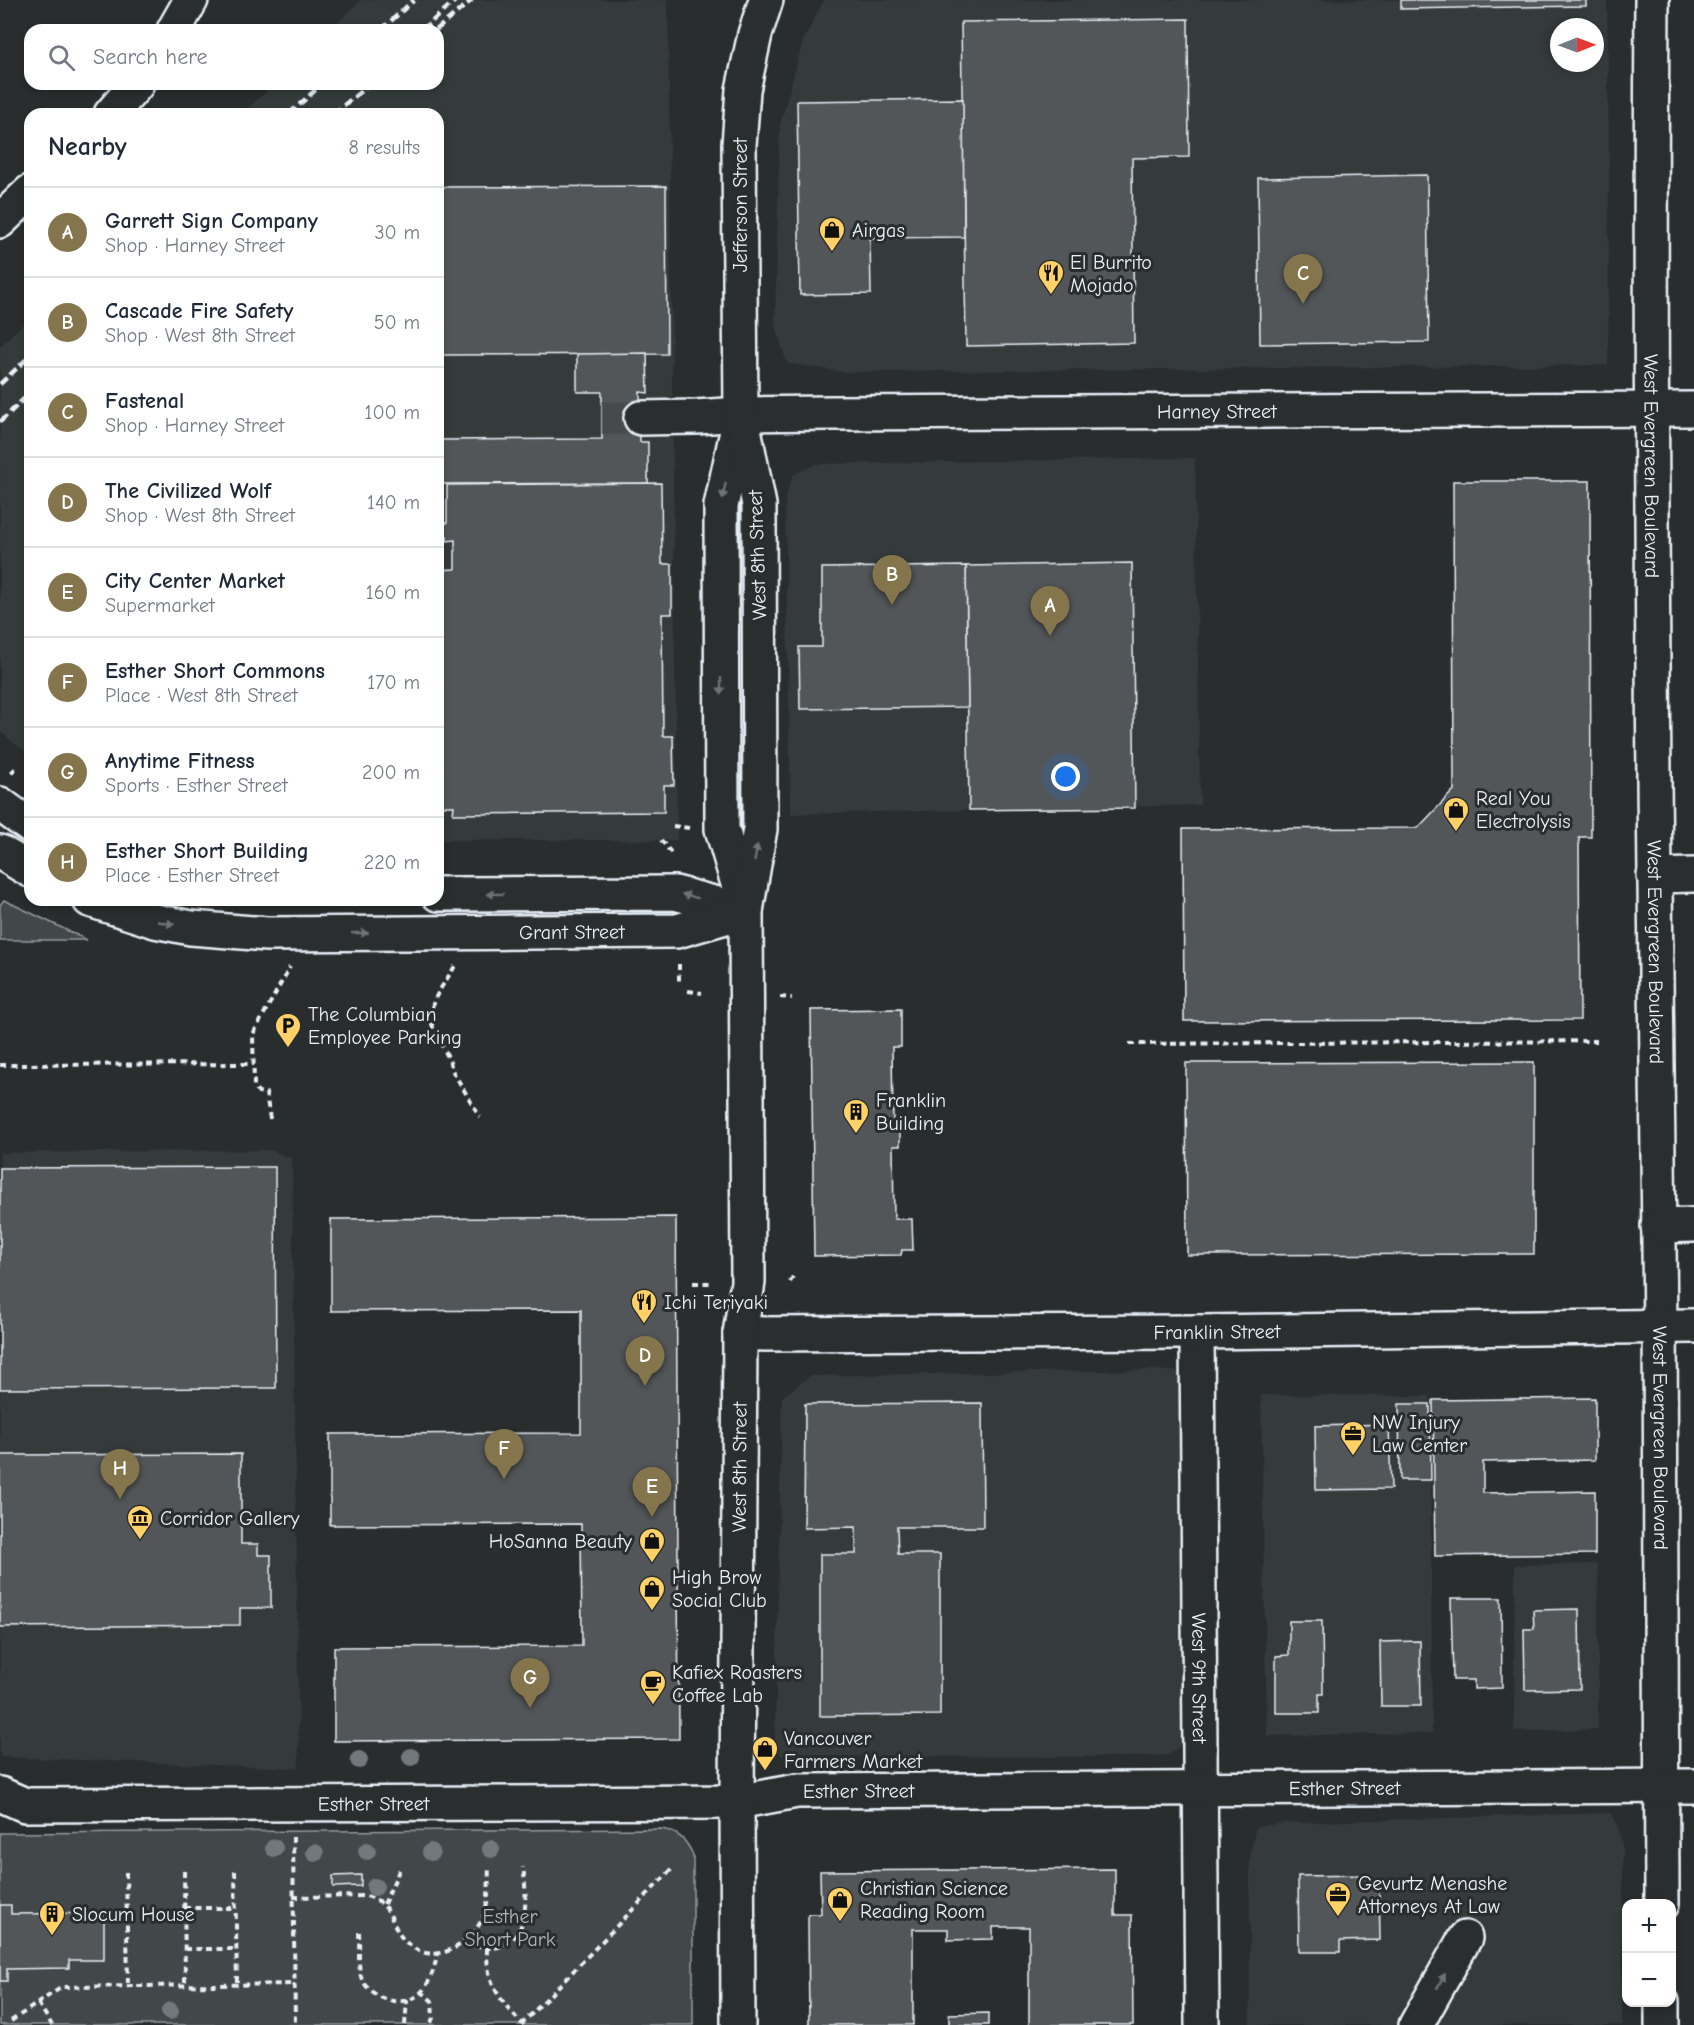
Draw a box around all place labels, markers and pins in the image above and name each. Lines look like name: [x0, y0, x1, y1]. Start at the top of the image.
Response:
shop icon: Airgas: [817, 215, 847, 253]
place label: Airgas: [852, 219, 905, 242]
place label: El Burrito Mojado: [1070, 251, 1152, 297]
pin: C: [1284, 254, 1322, 304]
restaurant icon: El Burrito Mojado: [1036, 258, 1066, 296]
pin: B: [872, 556, 912, 605]
pin: A: [1030, 586, 1070, 636]
place label: Real You Electrolysis: [1476, 787, 1571, 833]
shop icon: Real You Electrolysis: [1441, 795, 1471, 833]
place label: The Columbian Employee Parking: [308, 1003, 462, 1049]
parking icon: The Columbian Employee Parking: [273, 1011, 303, 1049]
place label: Franklin Building: [876, 1089, 946, 1135]
building icon: Franklin Building: [841, 1097, 871, 1135]
restaurant icon: Ichi Teriyaki: [629, 1287, 659, 1325]
place label: Ichi Teriyaki: [664, 1291, 768, 1314]
pin: D: [626, 1336, 664, 1386]
place label: NW Injury Law Center: [1372, 1411, 1467, 1457]
office icon: NW Injury Law Center: [1338, 1419, 1368, 1457]
pin: F: [484, 1430, 524, 1479]
pin: H: [100, 1450, 140, 1499]
pin: E: [632, 1468, 672, 1517]
museum icon: Corridor Gallery: [125, 1503, 155, 1541]
place label: Corridor Gallery: [160, 1507, 299, 1530]
shop icon: HoSanna Beauty: [637, 1526, 667, 1564]
place label: HoSanna Beauty: [489, 1530, 632, 1553]
place label: High Brow Social Club: [672, 1566, 767, 1612]
shop icon: High Brow Social Club: [637, 1574, 667, 1612]
pin: G: [510, 1658, 550, 1708]
place label: Kafiex Roasters Coffee Lab: [672, 1661, 802, 1707]
cafe icon: Kafiex Roasters Coffee Lab: [638, 1668, 668, 1706]
place label: Vancouver Farmers Market: [784, 1727, 923, 1773]
shop icon: Vancouver Farmers Market: [750, 1734, 780, 1772]
place label: Gevurtz Menashe Attorneys At Law: [1358, 1872, 1507, 1918]
place label: Christian Science Reading Room: [860, 1877, 1008, 1923]
office icon: Gevurtz Menashe Attorneys At Law: [1323, 1880, 1353, 1918]
shop icon: Christian Science Reading Room: [825, 1885, 855, 1923]
building icon: Slocum House: [37, 1899, 67, 1937]
place label: Slocum House: [72, 1903, 195, 1926]

